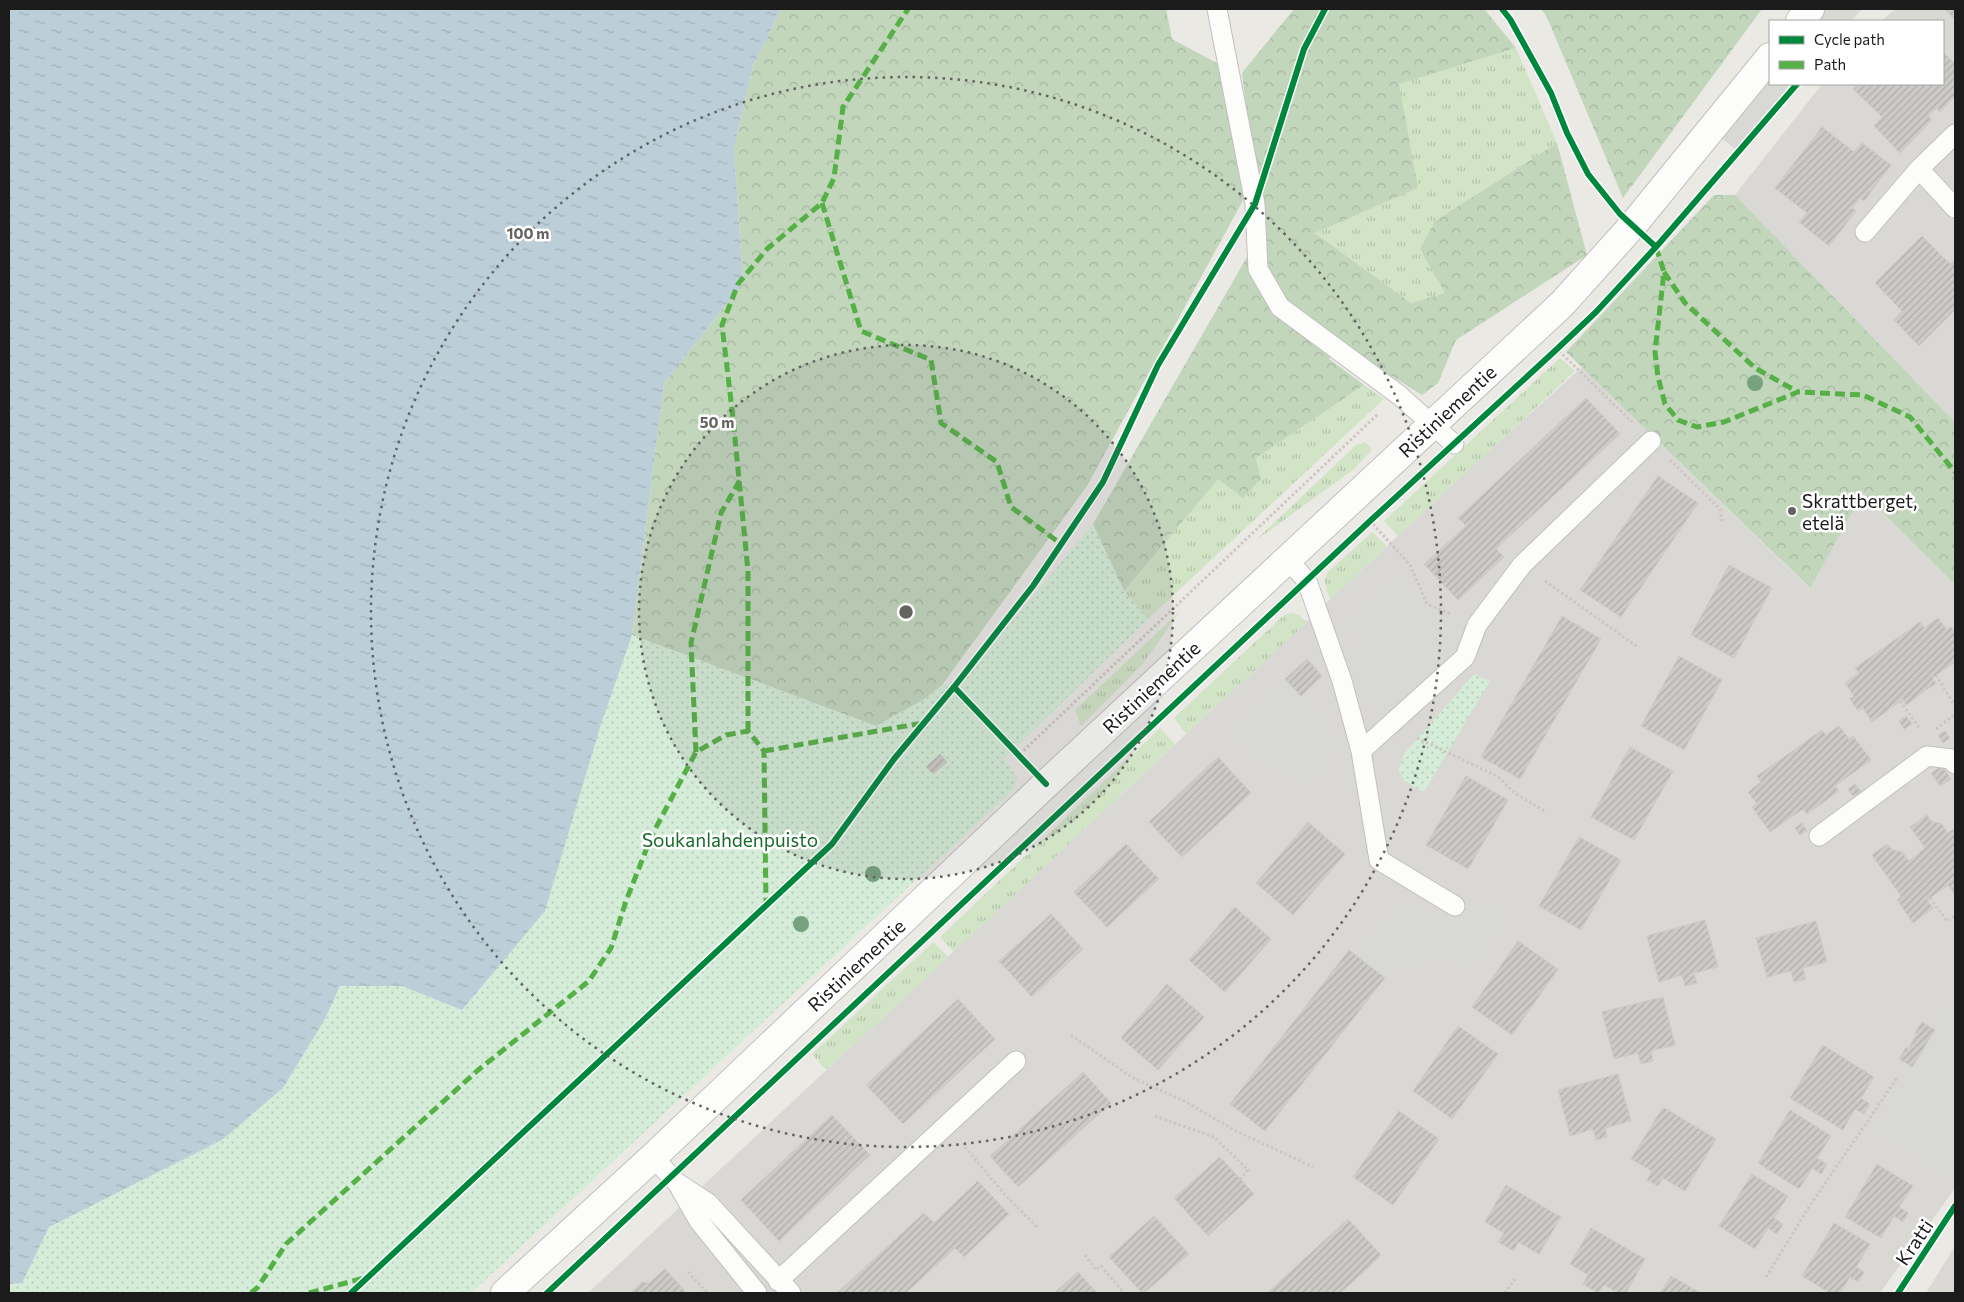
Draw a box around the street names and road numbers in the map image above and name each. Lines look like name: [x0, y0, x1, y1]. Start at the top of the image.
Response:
street label: Ristiniementie: [1393, 360, 1501, 462]
street label: Ristiniementie: [1097, 636, 1205, 738]
street label: Ristiniementie: [802, 914, 910, 1016]
street label: Kratti: [1890, 1215, 1938, 1269]

